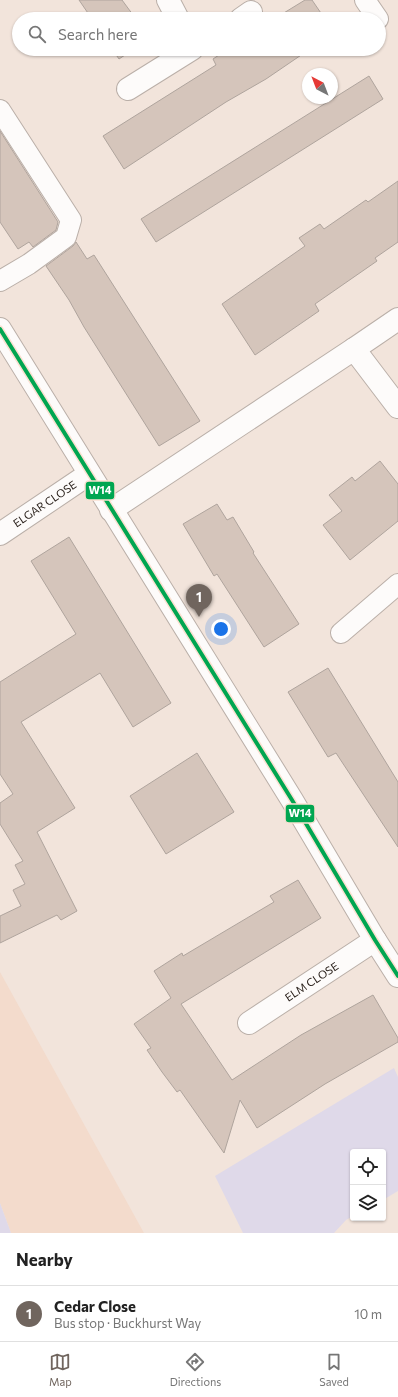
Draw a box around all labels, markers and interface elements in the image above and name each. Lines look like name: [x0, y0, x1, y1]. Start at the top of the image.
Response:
search box: [12, 12, 386, 56]
icon: search: [26, 23, 48, 45]
text: Search here: [58, 25, 137, 43]
north arrow: [302, 68, 338, 104]
street label: ELGAR CLOSE: [10, 477, 79, 529]
line badge: W14: [85, 481, 115, 500]
text: W14: [88, 483, 112, 496]
pin: 1: [186, 584, 212, 617]
your location: [211, 619, 231, 639]
line badge: W14: [285, 804, 315, 823]
text: W14: [288, 806, 312, 819]
street label: ELM CLOSE: [282, 959, 340, 1004]
map controls: [350, 1149, 386, 1221]
button: locate: [350, 1149, 386, 1185]
button: layers: [350, 1185, 386, 1221]
text: Nearby: [16, 1249, 73, 1270]
text: Cedar Close: [54, 1297, 136, 1315]
text: 1: [26, 1306, 32, 1322]
text: 10 m: [354, 1306, 382, 1322]
text: Bus stop · Buckhurst Way: [54, 1315, 201, 1331]
tab: Map: [49, 1351, 72, 1388]
tab: Directions: [170, 1351, 221, 1388]
tab: Saved: [319, 1351, 349, 1388]

